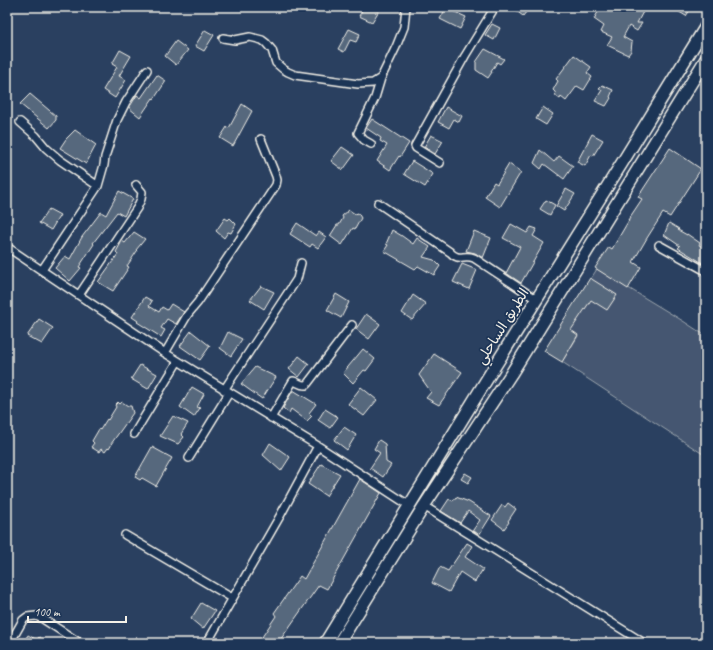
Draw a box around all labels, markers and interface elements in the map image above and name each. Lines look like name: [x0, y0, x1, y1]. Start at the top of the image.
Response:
street label: الطريق الساحلي: [472, 285, 536, 370]
scale bar: [28, 598, 126, 624]
text: 100 m: [34, 604, 61, 620]

